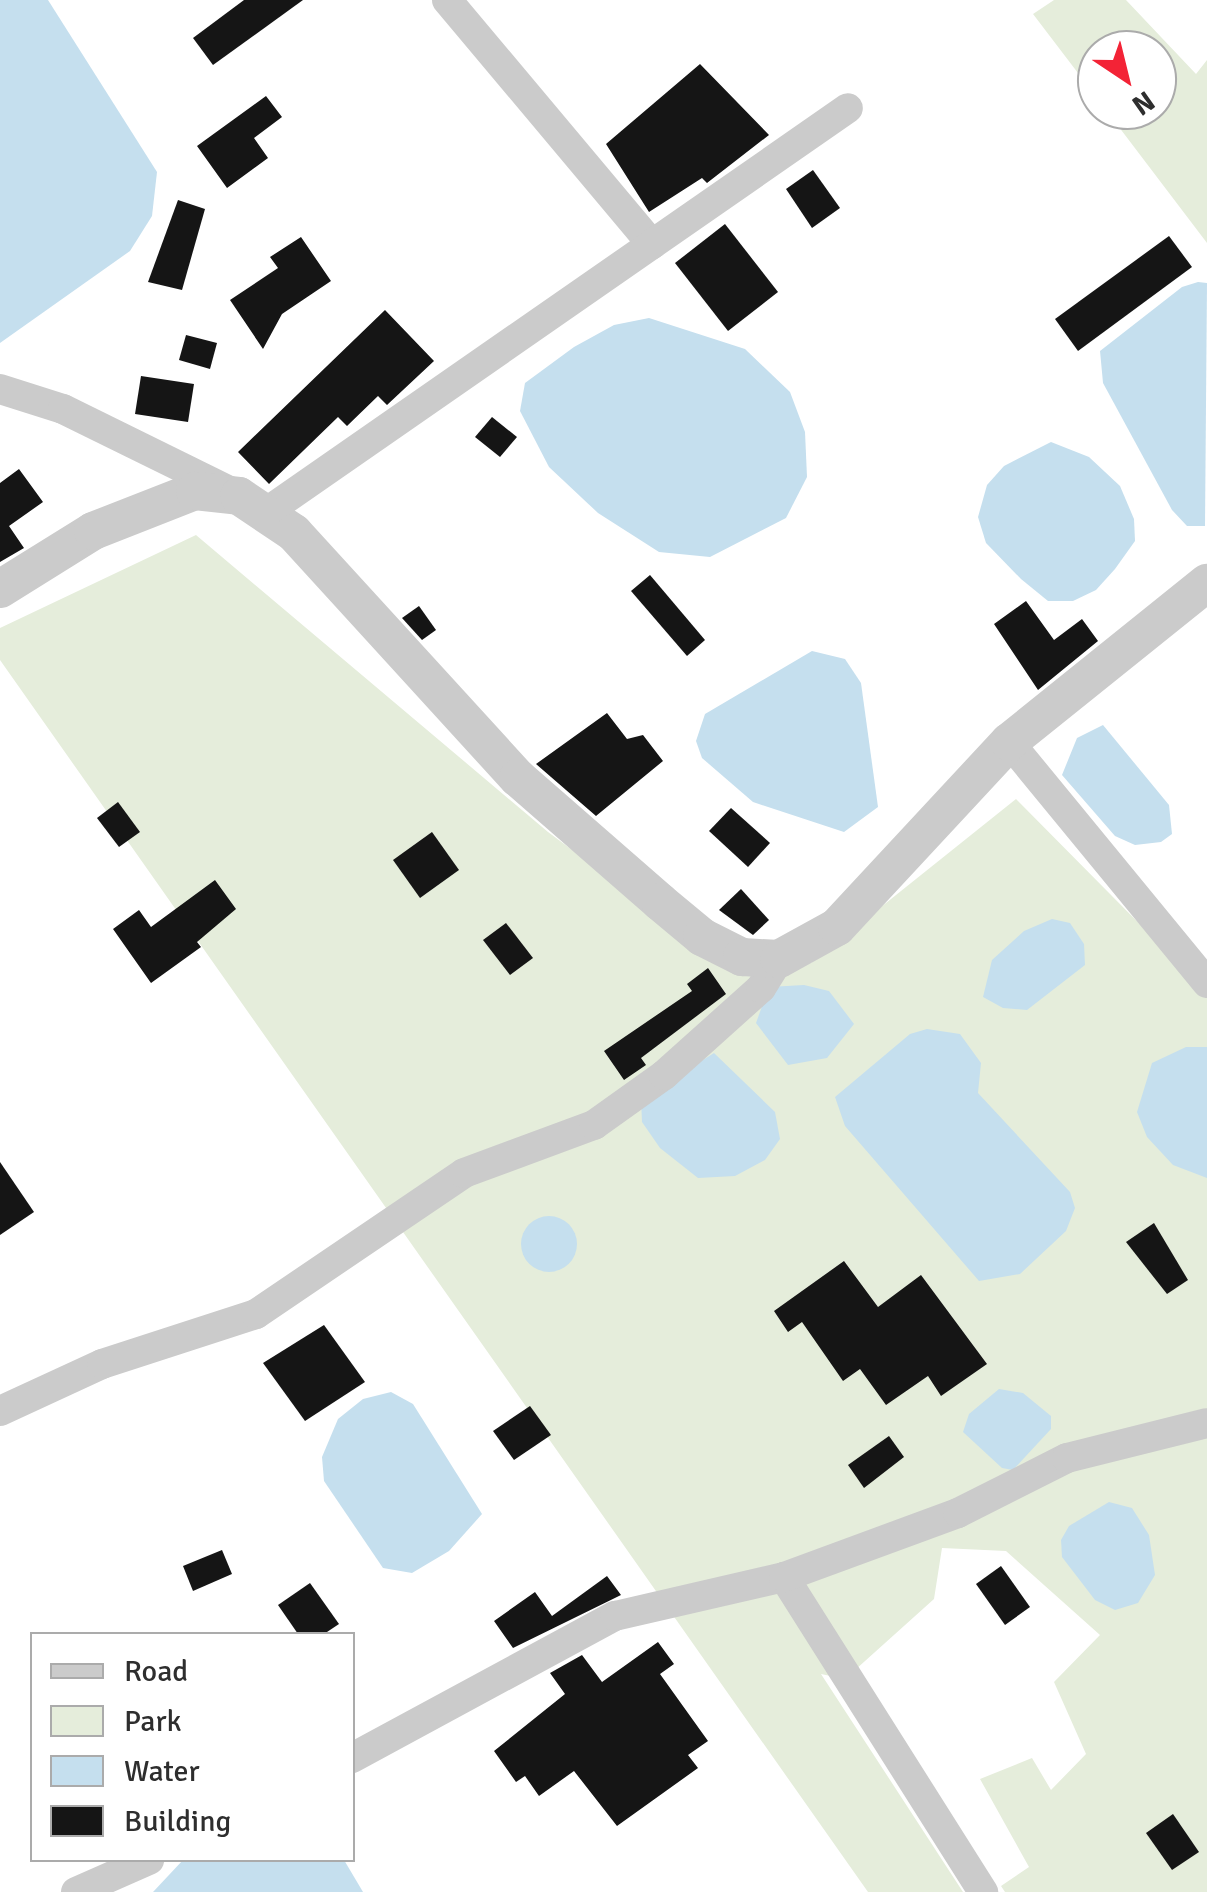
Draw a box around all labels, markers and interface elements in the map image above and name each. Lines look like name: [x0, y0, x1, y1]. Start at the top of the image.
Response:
north arrow: [1077, 30, 1177, 130]
text: N: [1125, 83, 1161, 122]
legend: [30, 1632, 355, 1862]
text: Road: [124, 1653, 188, 1690]
text: Park: [124, 1703, 182, 1740]
text: Water: [124, 1753, 200, 1790]
text: Building: [124, 1803, 231, 1840]

